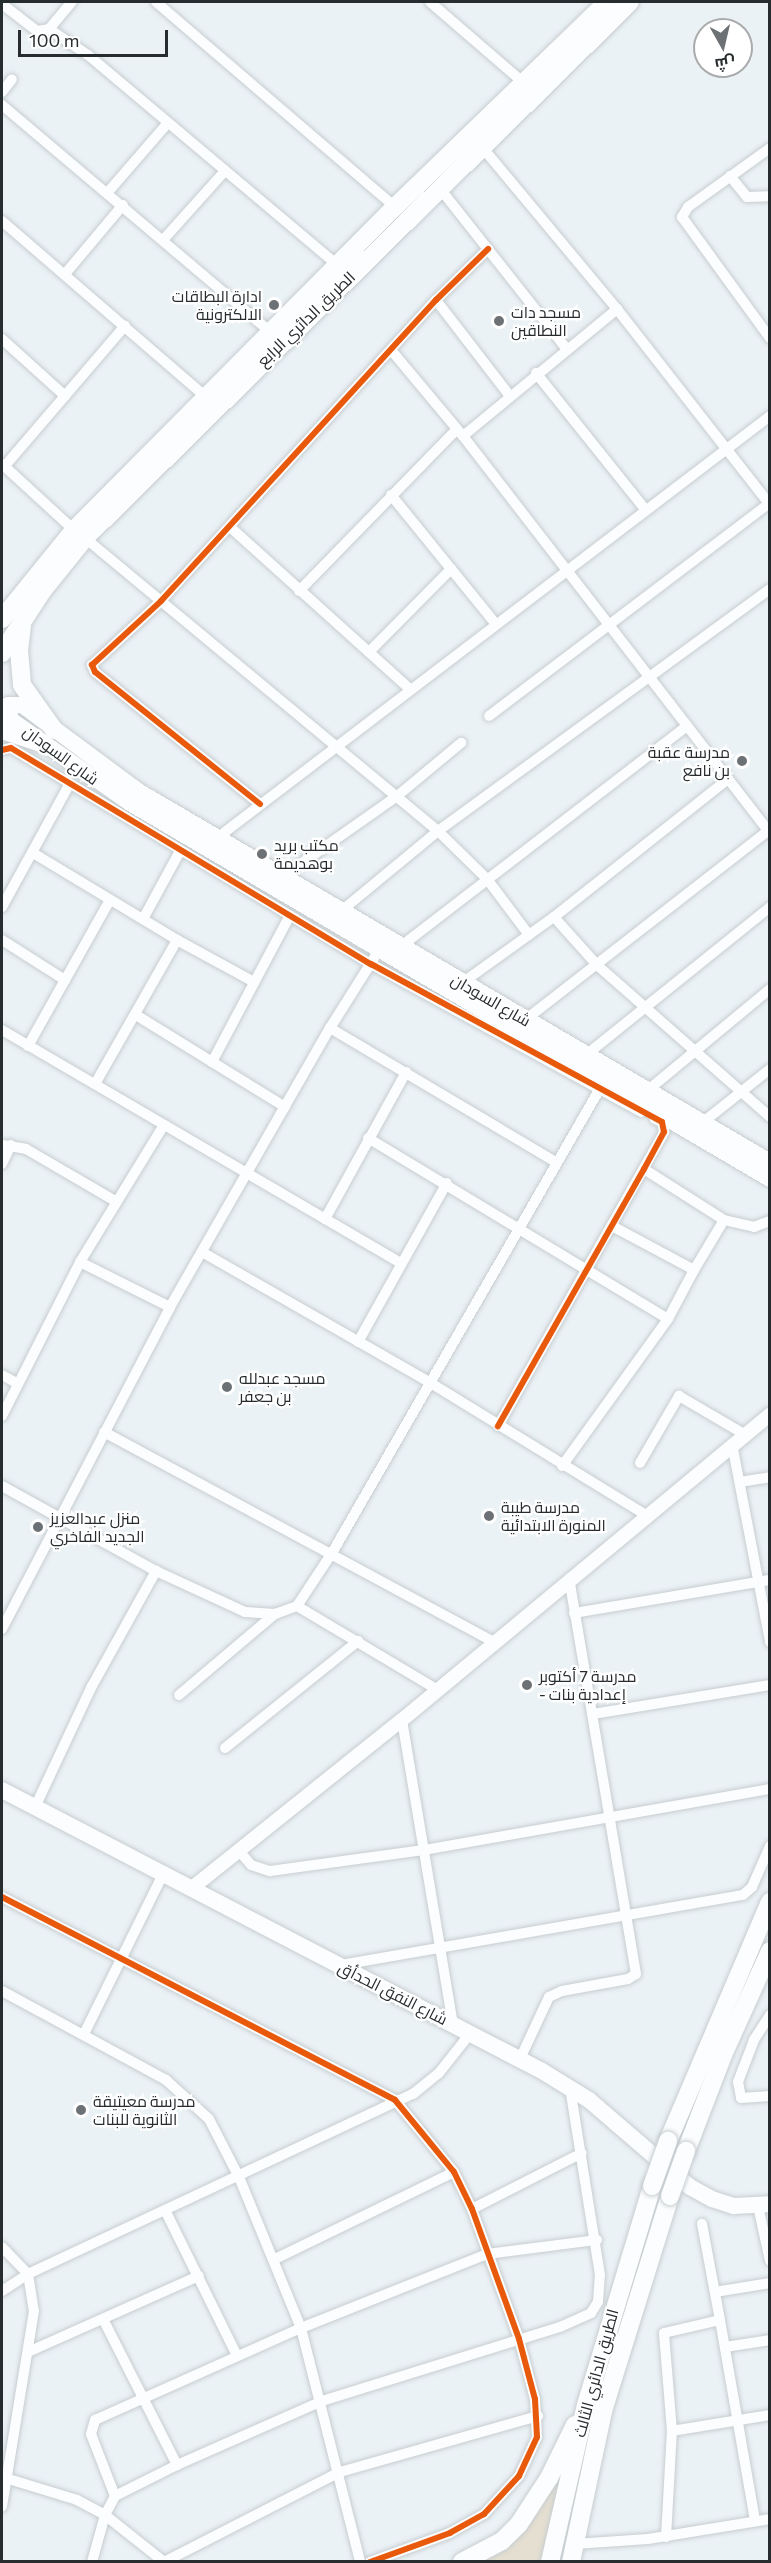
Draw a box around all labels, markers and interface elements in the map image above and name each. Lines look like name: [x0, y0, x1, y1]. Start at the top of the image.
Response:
scale bar: [21, 18, 171, 56]
north arrow: [693, 18, 753, 78]
text: 100 m: [29, 29, 79, 51]
text: ش: [714, 54, 737, 75]
street label: الطريق الدائري الرابع: [253, 267, 359, 371]
place label: ادارة البطاقات الالكترونية: [172, 286, 262, 324]
marker: ادارة البطاقات الالكترونية: [267, 298, 281, 312]
place label: مسجد دات النطاقين: [511, 302, 581, 340]
marker: مسجد دات النطاقين: [492, 314, 506, 328]
street label: شارع السودان: [20, 721, 102, 789]
place label: مدرسة عقبة بن نافع: [648, 742, 730, 780]
marker: مدرسة عقبة بن نافع: [735, 754, 749, 768]
place label: مكتب بريد بوهديمة: [274, 835, 339, 873]
marker: مكتب بريد بوهديمة: [255, 847, 269, 861]
street label: شارع السودان: [448, 970, 534, 1030]
place label: مسجد عبدلله بن جعفر: [239, 1368, 326, 1406]
marker: مسجد عبدلله بن جعفر: [220, 1380, 234, 1394]
place label: مدرسة طيبة المنورة الابتدائية: [501, 1497, 606, 1535]
place label: منزل عبدالعزيز الجديد الفاخري: [50, 1508, 144, 1546]
marker: مدرسة طيبة المنورة الابتدائية: [482, 1509, 496, 1523]
marker: منزل عبدالعزيز الجديد الفاخري: [31, 1520, 45, 1534]
place label: مدرسة 7 أكتوبر - إعدادية بنات: [539, 1666, 636, 1704]
marker: مدرسة 7 أكتوبر - إعدادية بنات: [520, 1678, 534, 1692]
street label: شارع النفق الحدأق: [335, 1957, 451, 2029]
place label: مدرسة معيتيقة الثانوية للبنات: [93, 2091, 196, 2129]
marker: مدرسة معيتيقة الثانوية للبنات: [74, 2103, 88, 2117]
street label: الطريق الدائري الثالث: [570, 2307, 622, 2439]

